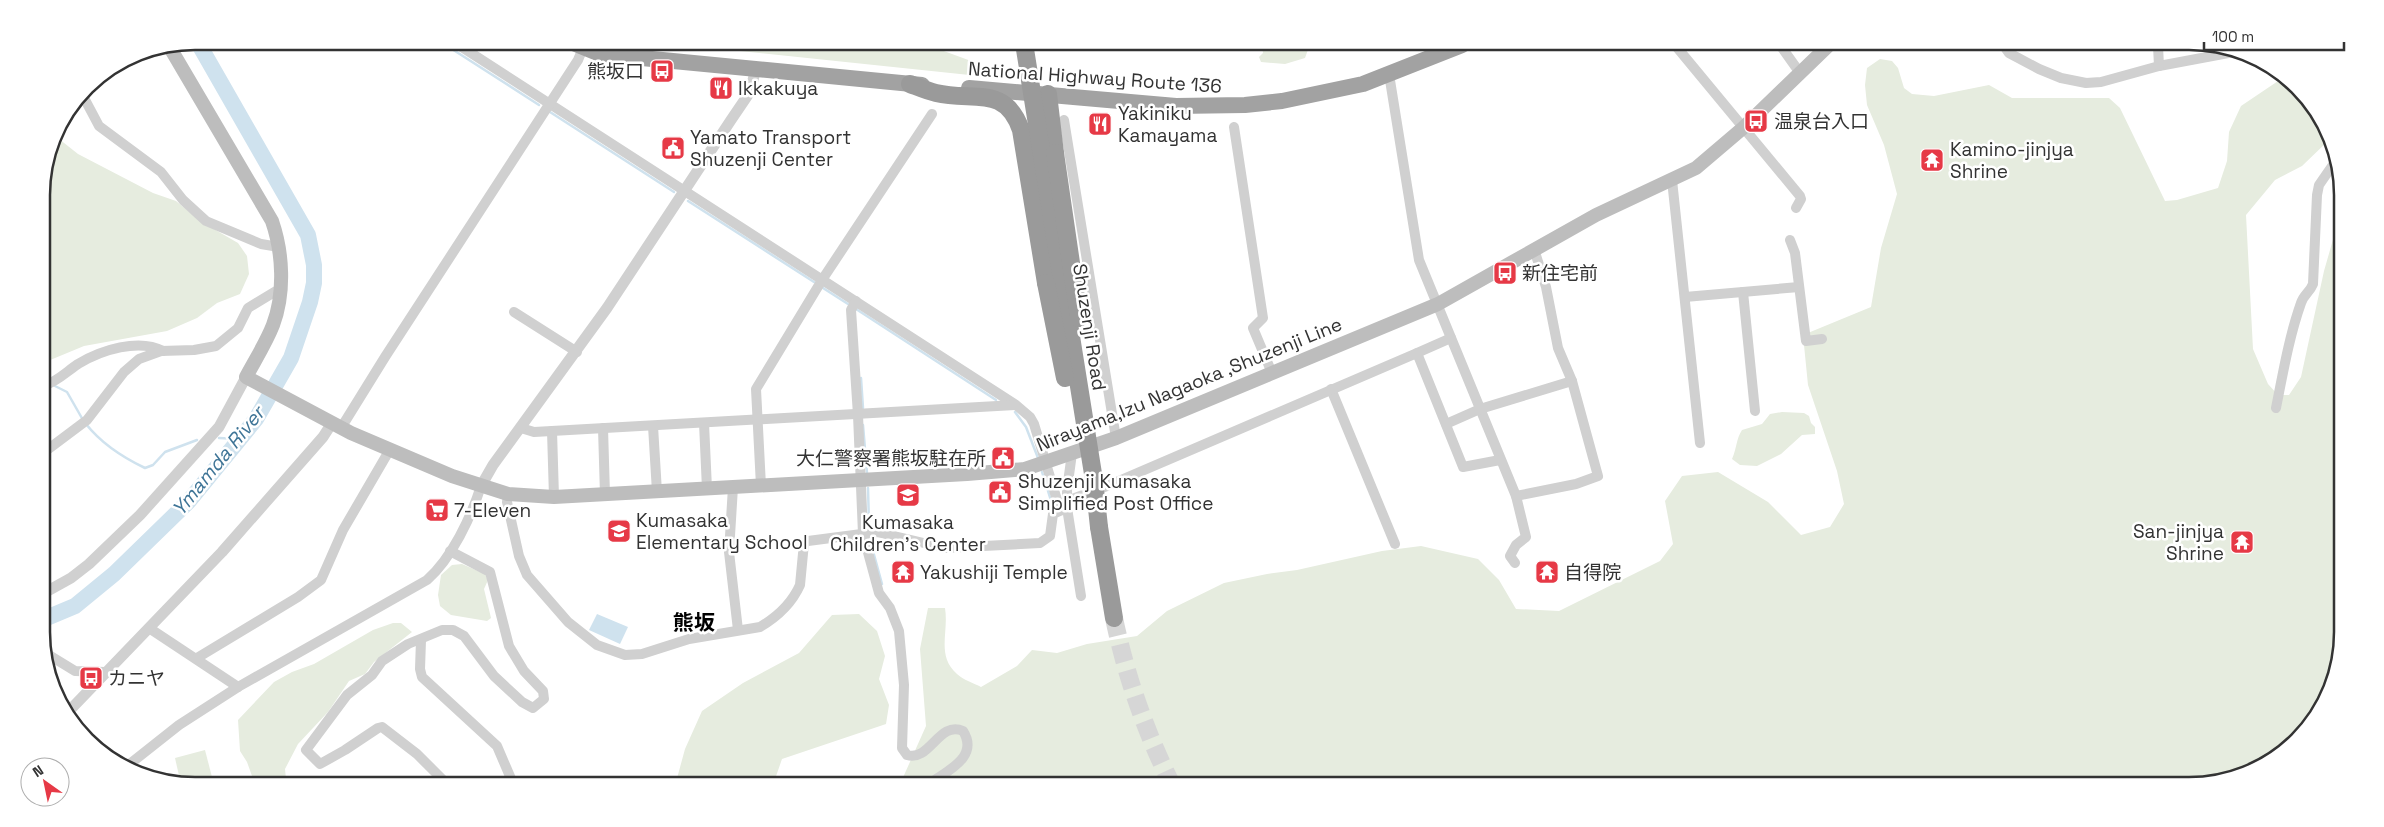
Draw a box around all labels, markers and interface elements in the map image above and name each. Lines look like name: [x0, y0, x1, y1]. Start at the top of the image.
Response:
scale bar: [2204, 20, 2344, 52]
text: 100 m: [2212, 27, 2254, 46]
street label: National Highway Route 136: [967, 56, 1223, 99]
bus stop icon: 熊坂口: [649, 58, 675, 84]
place label: 熊坂口: [587, 59, 644, 84]
restaurant icon: Ikkakuya: [708, 75, 734, 101]
place label: Ikkakuya: [738, 76, 818, 101]
place label: Yakiniku Kamayama: [1118, 101, 1217, 148]
bus stop icon: 温泉台入口: [1743, 108, 1769, 134]
place label: 温泉台入口: [1774, 109, 1869, 134]
restaurant icon: Yakiniku Kamayama: [1087, 111, 1113, 137]
place label: Yamato Transport Shuzenji Center: [690, 125, 851, 172]
public building icon: Yamato Transport Shuzenji Center: [660, 135, 686, 161]
place label: Kamino-jinjya Shrine: [1950, 137, 2074, 184]
temple icon: Kamino-jinjya Shrine: [1919, 147, 1945, 173]
bus stop icon: 新住宅前: [1492, 260, 1518, 286]
place label: 新住宅前: [1522, 261, 1598, 286]
street label: Shuzenji Road: [1067, 262, 1112, 392]
street label: Nirayama,Izu Nagaoka ,Shuzenji Line: [1033, 312, 1346, 457]
water label: Ymamda River: [166, 399, 272, 521]
public building icon: 大仁警察署熊坂駐在所: [990, 445, 1016, 471]
place label: 大仁警察署熊坂駐在所: [796, 446, 986, 471]
place label: Shuzenji Kumasaka Simplified Post Office: [1018, 469, 1213, 516]
public building icon: Shuzenji Kumasaka Simplified Post Office: [987, 479, 1013, 505]
school or university icon: Kumasaka Children's Center: [895, 482, 921, 508]
supermarket icon: 7-Eleven: [424, 497, 450, 523]
place label: 7-Eleven: [454, 498, 531, 523]
place label: Kumasaka Elementary School: [636, 508, 808, 555]
place label: Kumasaka Children's Center: [830, 510, 986, 557]
school or university icon: Kumasaka Elementary School: [606, 518, 632, 544]
place label: San-jinjya Shrine: [2133, 519, 2224, 566]
temple icon: San-jinjya Shrine: [2229, 529, 2255, 555]
temple icon: Yakushiji Temple: [890, 559, 916, 585]
temple icon: 自得院: [1534, 559, 1560, 585]
place label: Yakushiji Temple: [920, 560, 1068, 585]
place label: 自得院: [1564, 560, 1621, 585]
district label: 熊坂: [673, 609, 715, 636]
bus stop icon: カニヤ: [78, 665, 104, 691]
place label: カニヤ: [108, 666, 165, 691]
north arrow: [20, 757, 70, 807]
text: N: [29, 761, 47, 781]

